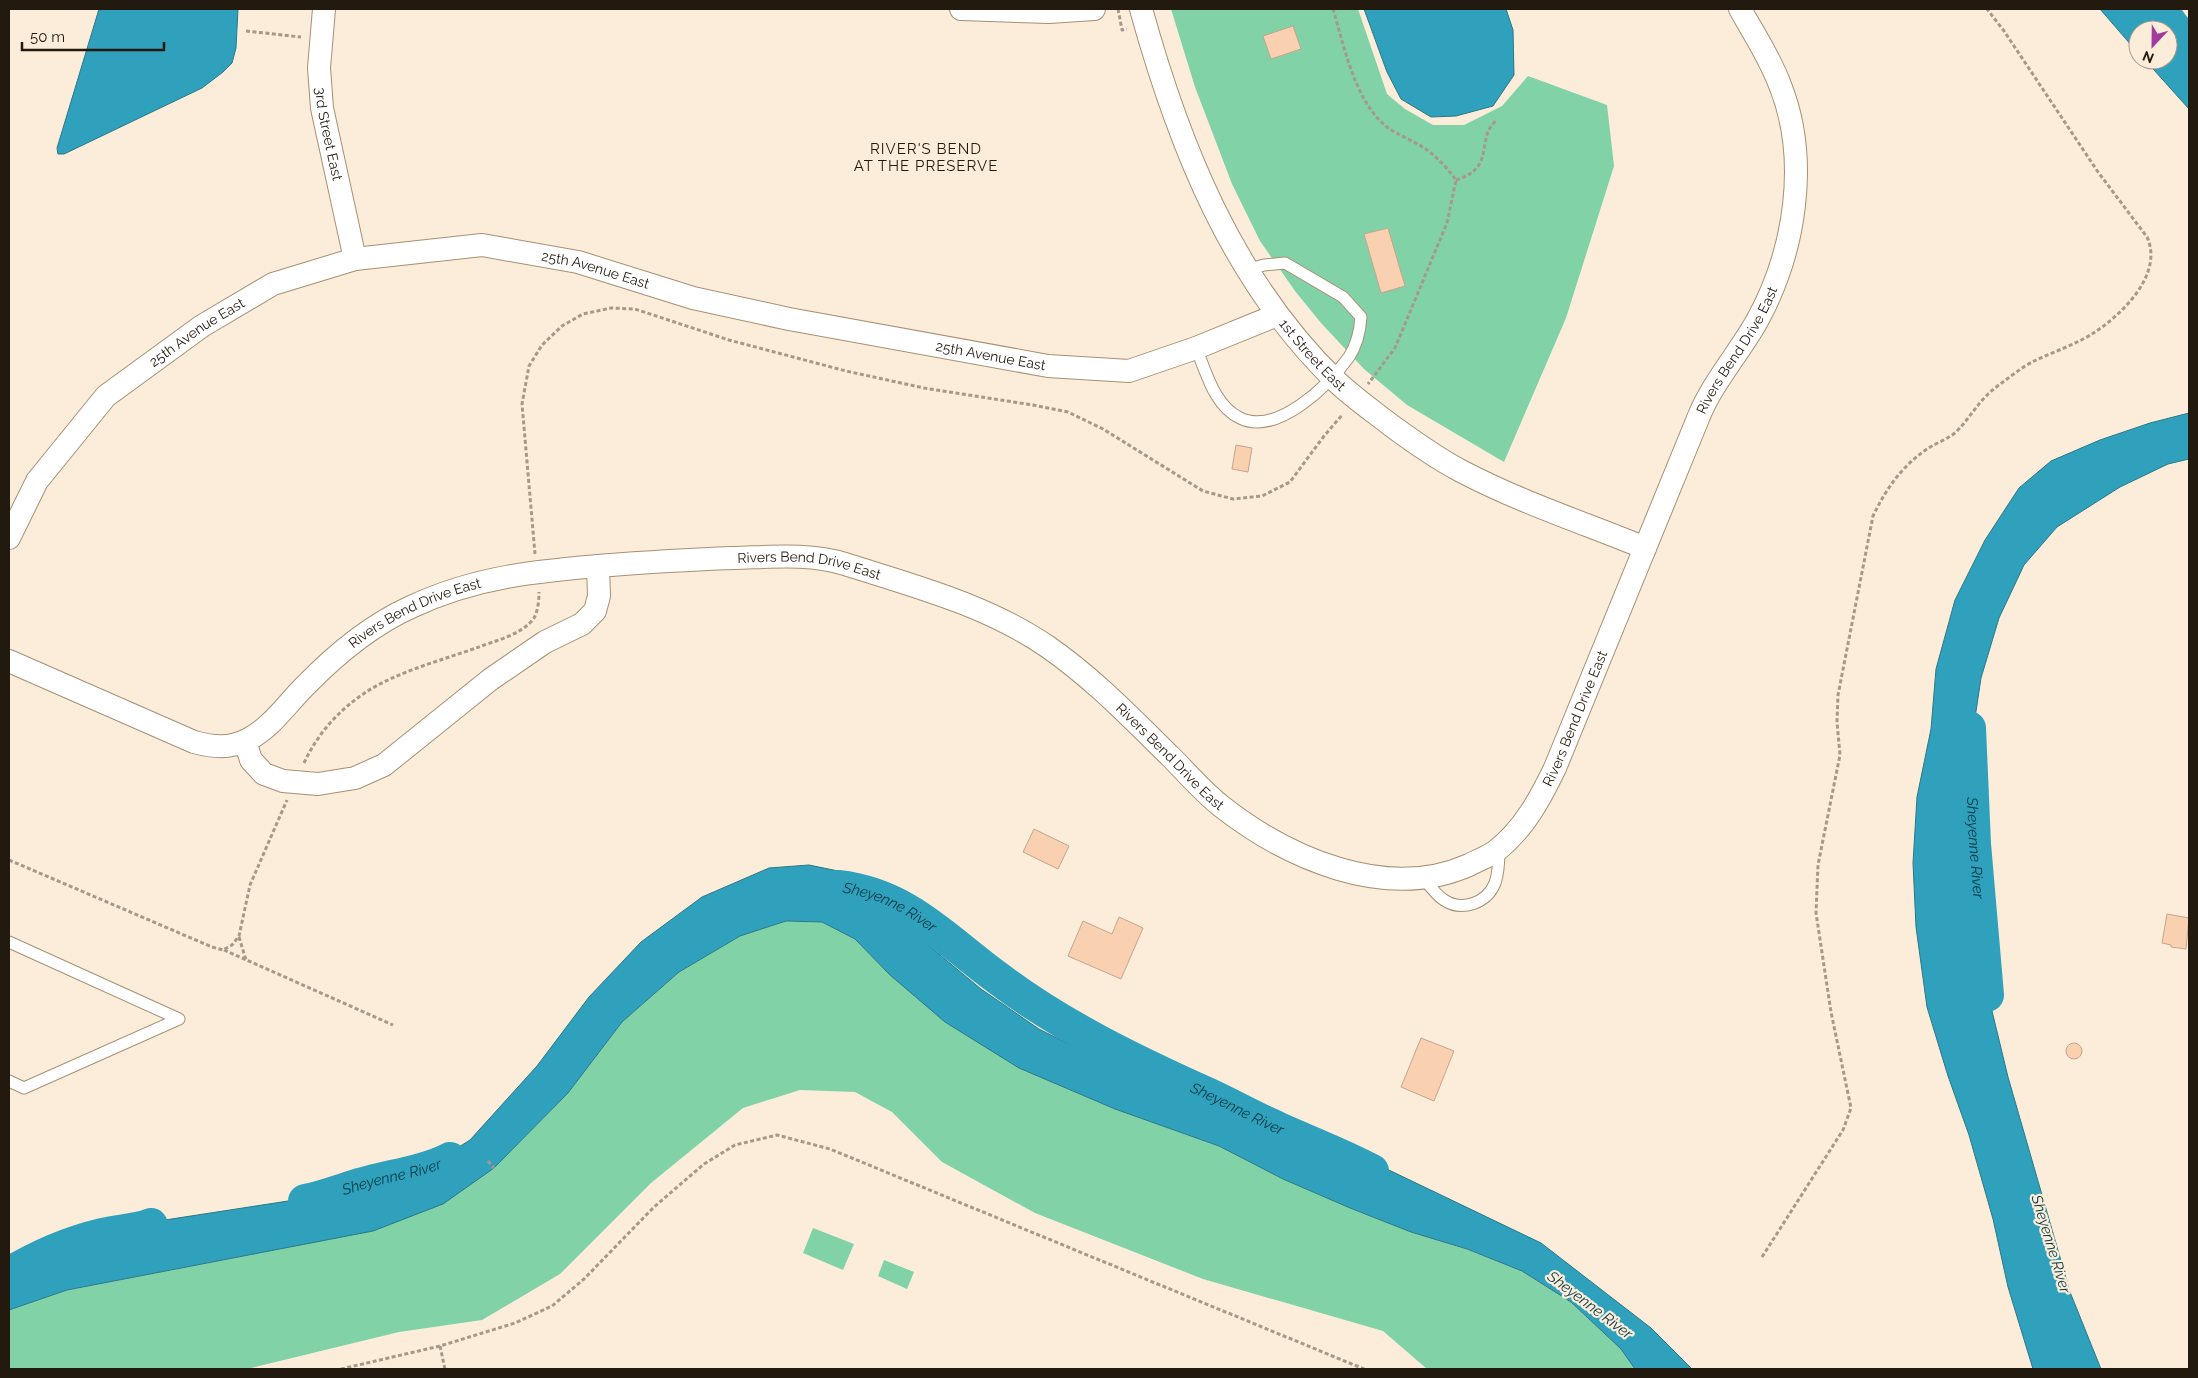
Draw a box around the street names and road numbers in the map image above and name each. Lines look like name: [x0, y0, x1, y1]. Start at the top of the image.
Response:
street label: 3rd Street East: [312, 87, 346, 182]
street label: 25th Avenue East: [540, 248, 652, 292]
street label: Rivers Bend Drive East: [1693, 284, 1781, 416]
street label: 25th Avenue East: [146, 295, 248, 370]
street label: 1st Street East: [1276, 316, 1349, 394]
street label: 25th Avenue East: [934, 338, 1047, 373]
street label: Rivers Bend Drive East: [737, 548, 883, 583]
street label: Rivers Bend Drive East: [345, 575, 483, 651]
street label: Rivers Bend Drive East: [1539, 648, 1610, 789]
street label: Rivers Bend Drive East: [1113, 700, 1228, 814]

